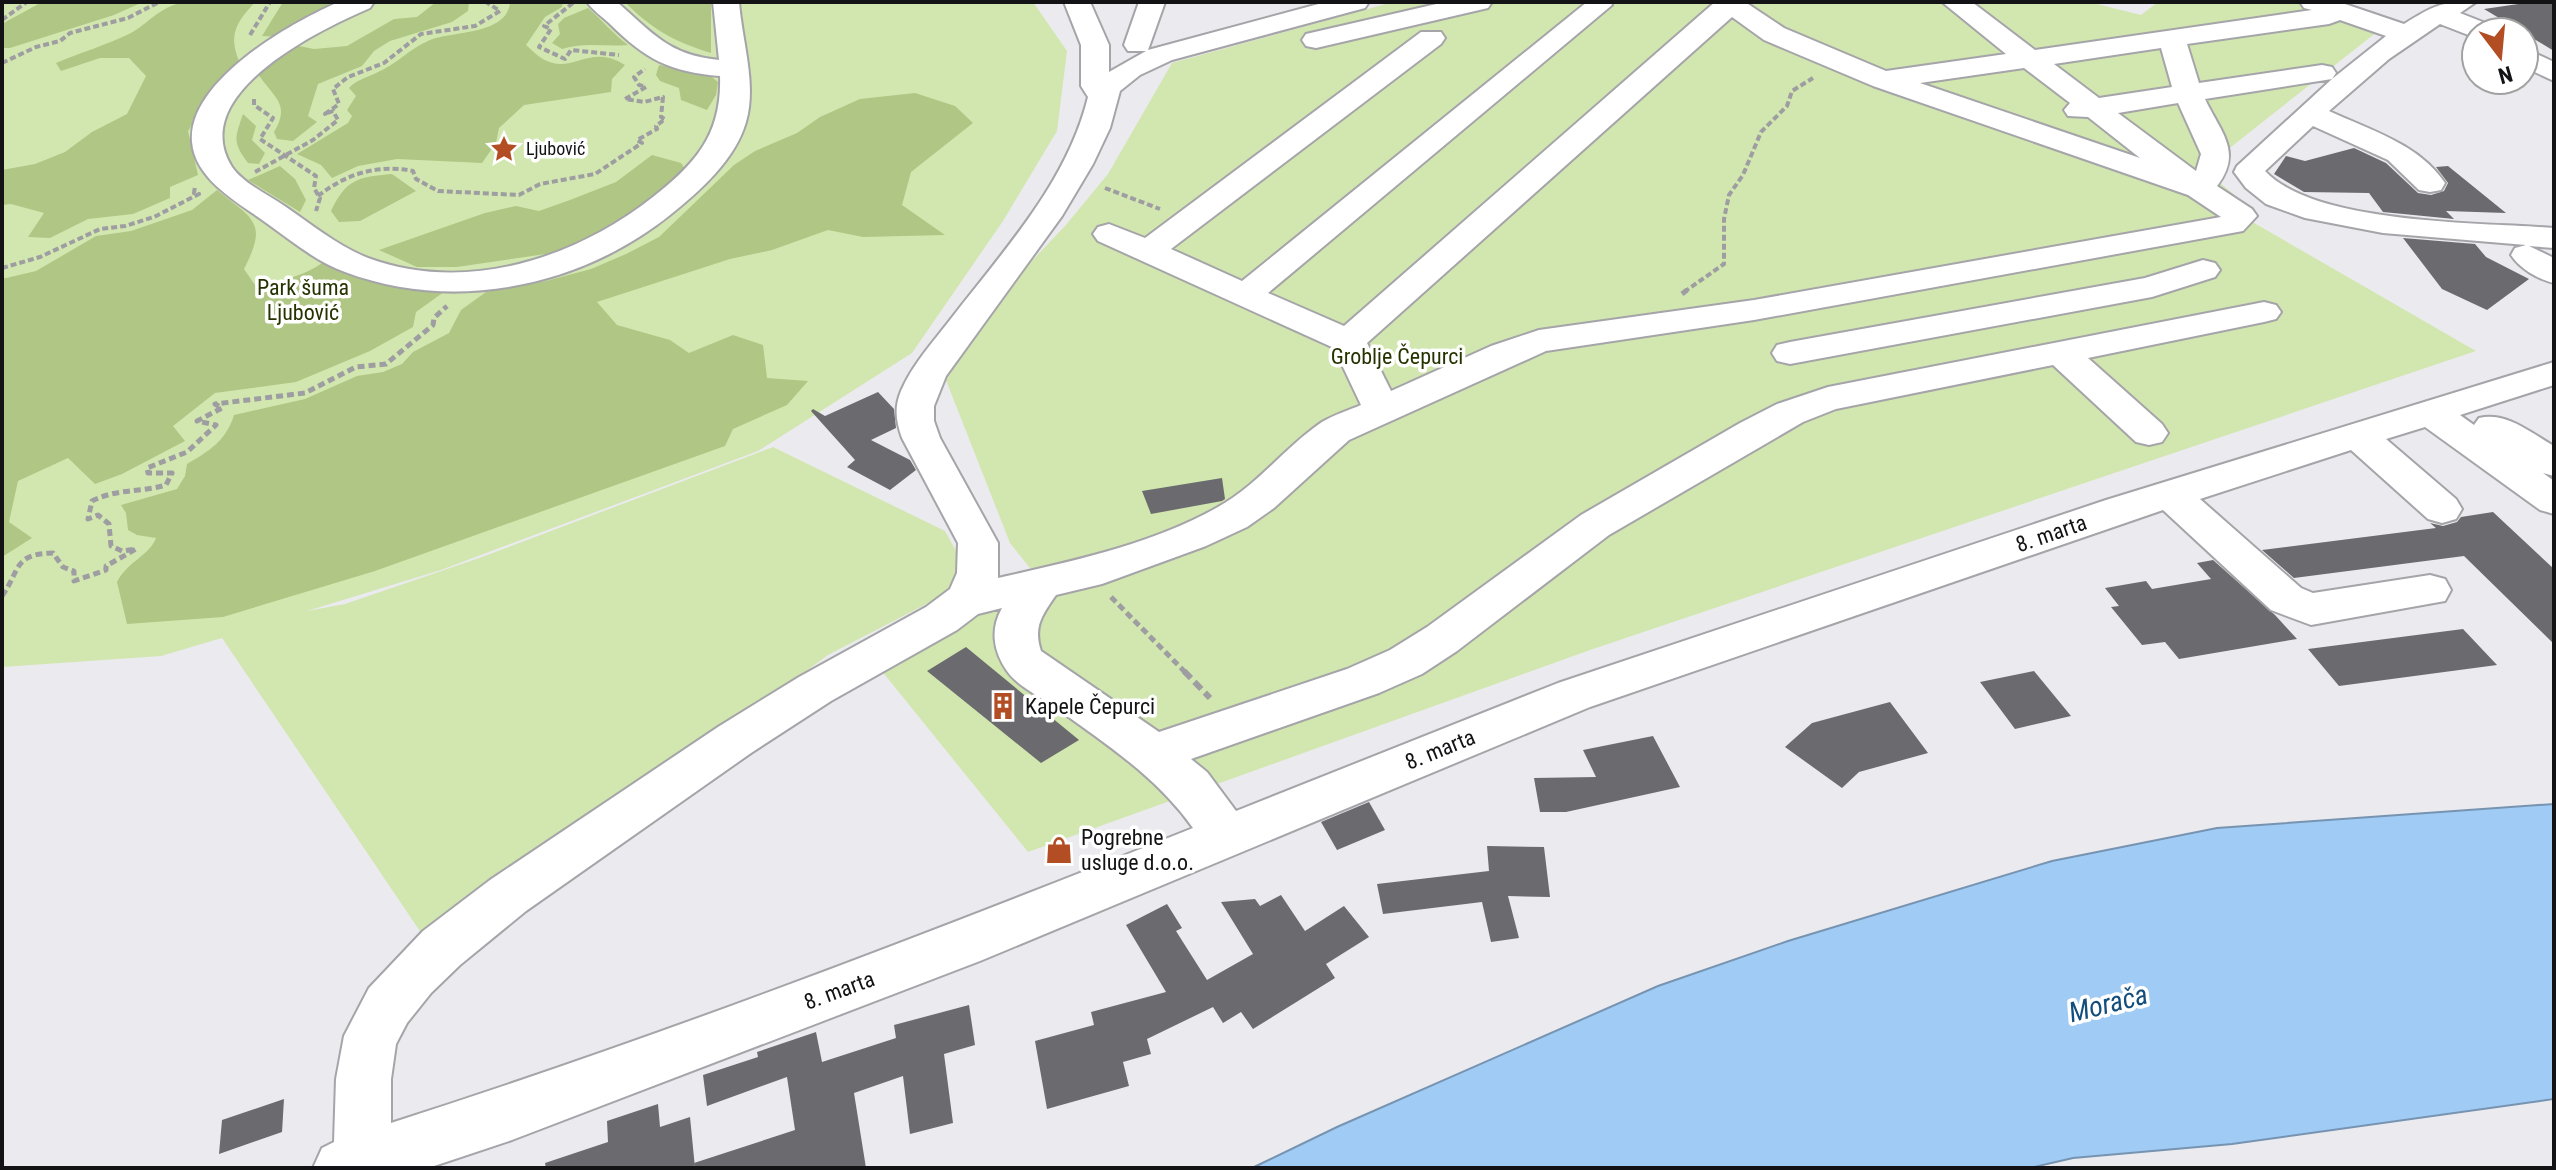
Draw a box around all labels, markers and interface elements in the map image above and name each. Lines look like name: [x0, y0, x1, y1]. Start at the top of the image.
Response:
north arrow: [2460, 16, 2540, 96]
text: N: [2495, 61, 2515, 89]
place icon: Ljubović: [489, 134, 519, 164]
place label: Ljubović: [526, 138, 585, 159]
park label: Park šuma Ljubović: [257, 275, 349, 325]
park label: Groblje Čepurci: [1331, 343, 1463, 369]
street label: 8. marta: [2013, 510, 2090, 557]
building icon: Kapele Čepurci: [988, 691, 1018, 721]
place label: Kapele Čepurci: [1025, 693, 1155, 719]
street label: 8. marta: [1402, 724, 1479, 775]
place label: Pogrebne usluge d.o.o.: [1081, 825, 1194, 875]
shop icon: Pogrebne usluge d.o.o.: [1044, 835, 1074, 865]
street label: 8. marta: [801, 966, 878, 1015]
water label: Morača: [2065, 978, 2151, 1029]

